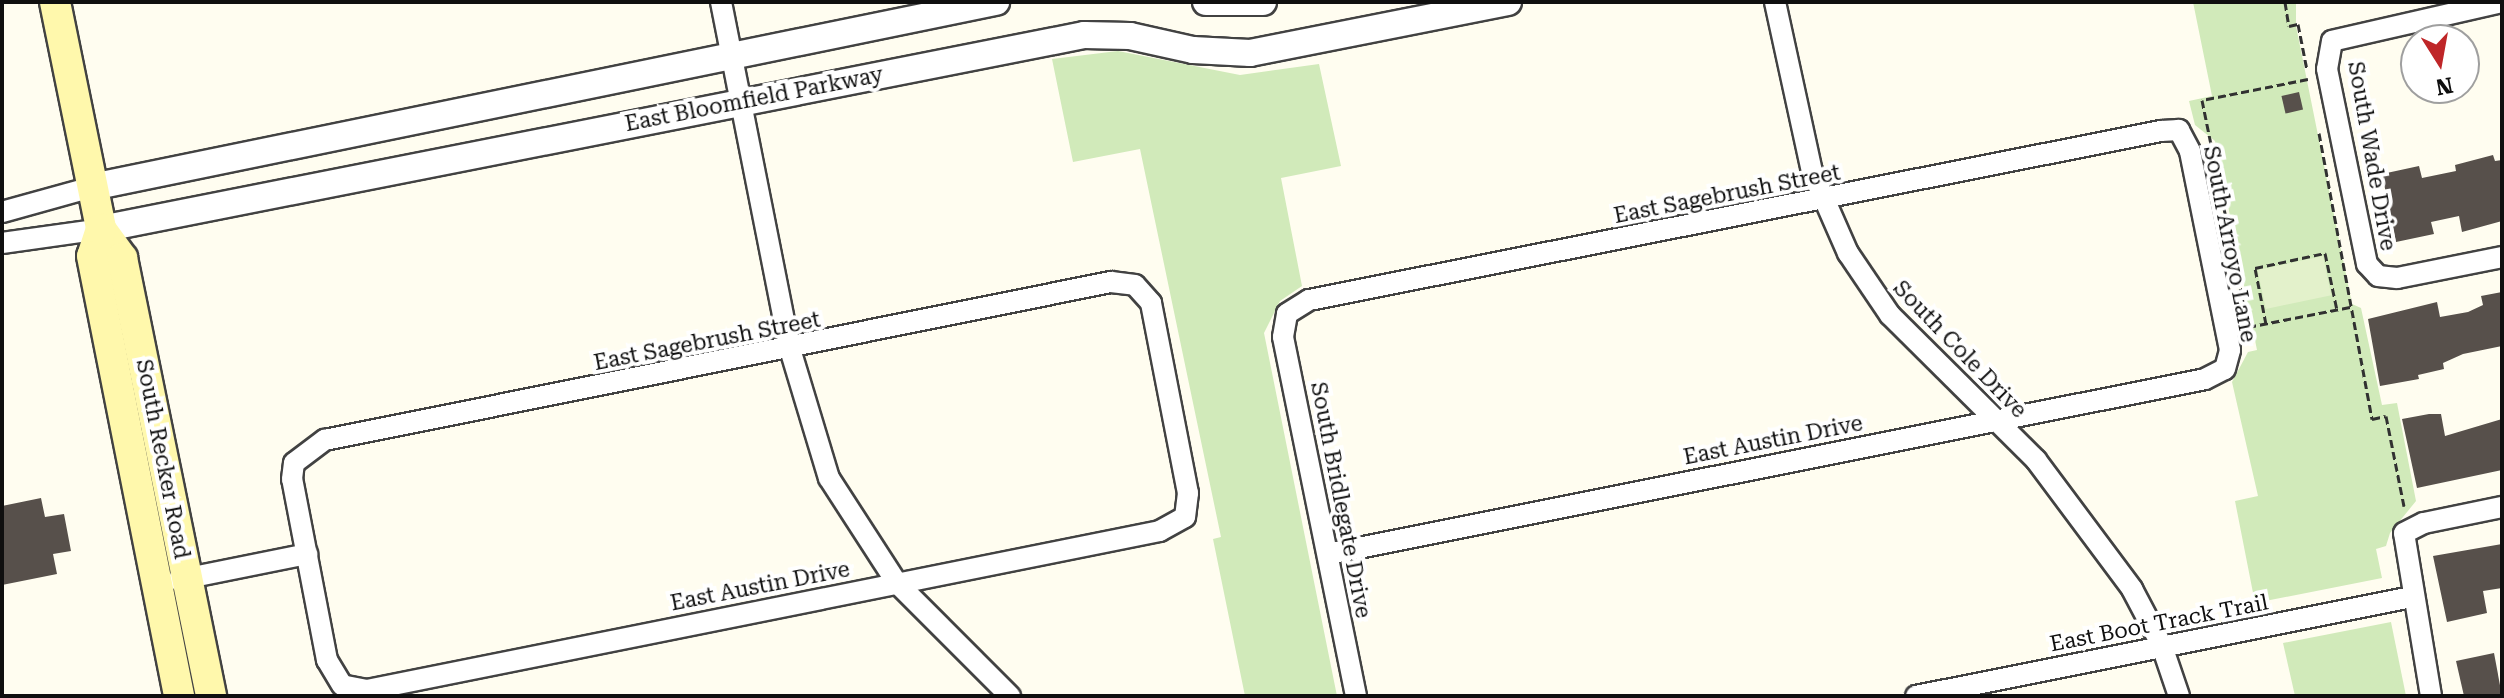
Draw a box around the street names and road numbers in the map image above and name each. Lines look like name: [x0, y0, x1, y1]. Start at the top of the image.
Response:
street label: South Wade Drive: [2342, 59, 2402, 253]
street label: East Bloomfield Parkway: [623, 61, 885, 137]
street label: South Arroyo Lane: [2198, 144, 2262, 344]
street label: East Sagebrush Street: [1612, 159, 1842, 229]
street label: South Cole Drive: [1888, 275, 2032, 423]
street label: East Sagebrush Street: [592, 306, 822, 376]
street label: South Recker Road: [131, 357, 195, 561]
street label: South Bridlegate Drive: [1305, 380, 1377, 620]
street label: East Austin Drive: [1681, 410, 1865, 470]
street label: East Austin Drive: [668, 556, 852, 616]
street label: East Boot Track Trail: [2048, 589, 2270, 657]

